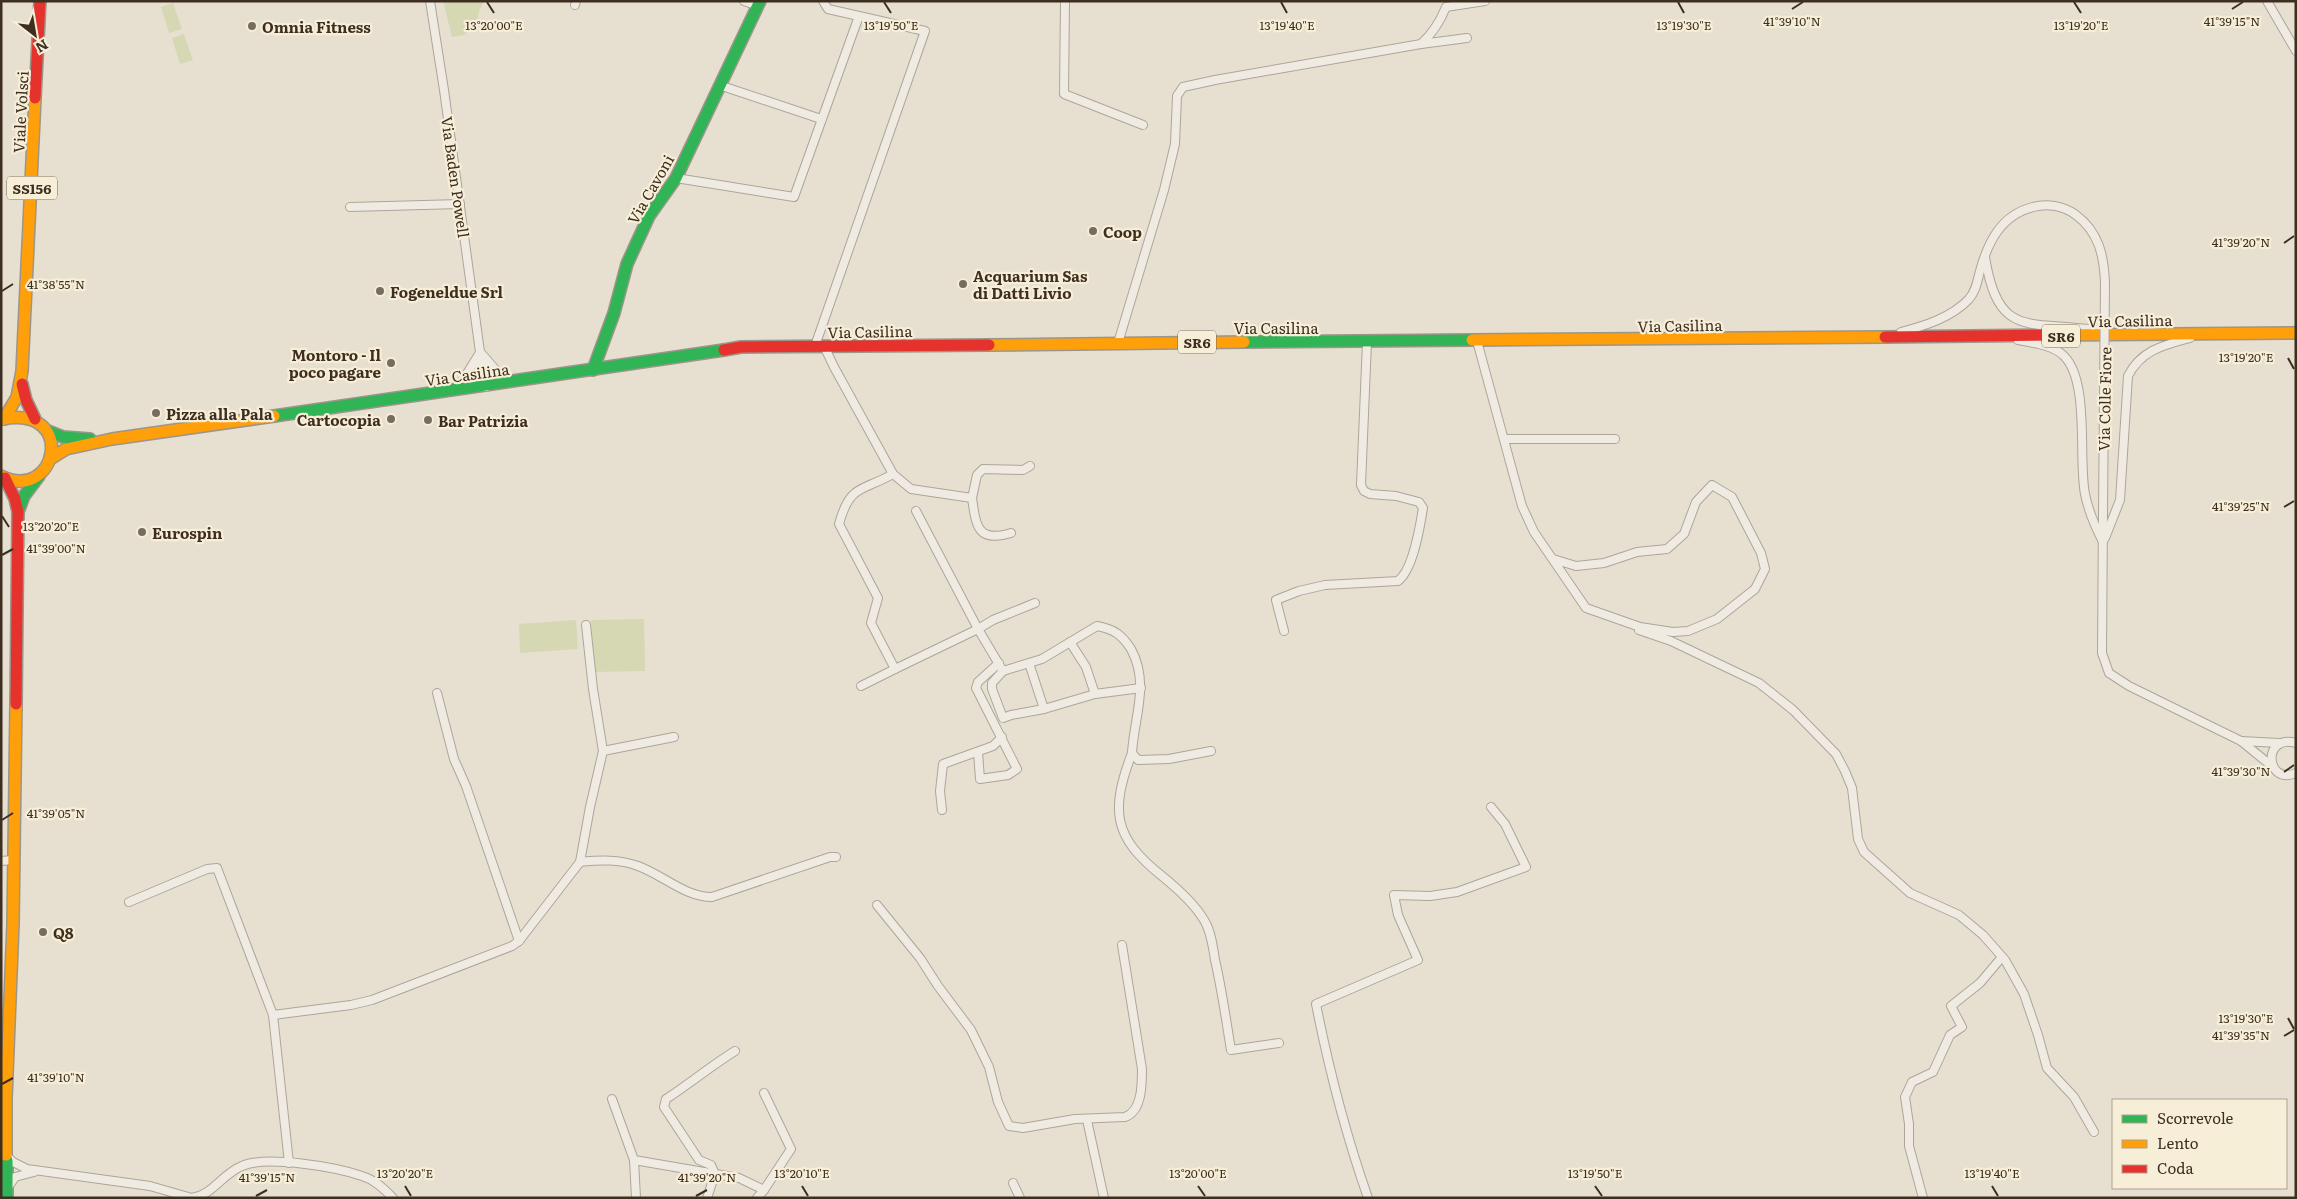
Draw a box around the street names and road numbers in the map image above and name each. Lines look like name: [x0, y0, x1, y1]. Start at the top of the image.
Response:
street label: Viale Volsci: [6, 70, 34, 154]
street label: Via Baden Powell: [436, 115, 476, 239]
street label: Via Cavoni: [621, 150, 679, 228]
road number: SS156: [7, 177, 57, 200]
street label: Via Casilina: [2087, 308, 2174, 332]
street label: Via Casilina: [1637, 313, 1724, 337]
street label: Via Casilina: [1233, 316, 1319, 339]
street label: Via Casilina: [827, 319, 914, 343]
road number: SR6: [2042, 324, 2080, 348]
road number: SR6: [1178, 331, 1216, 354]
street label: Via Colle Fiore: [2092, 347, 2116, 451]
street label: Via Casilina: [423, 357, 512, 391]

